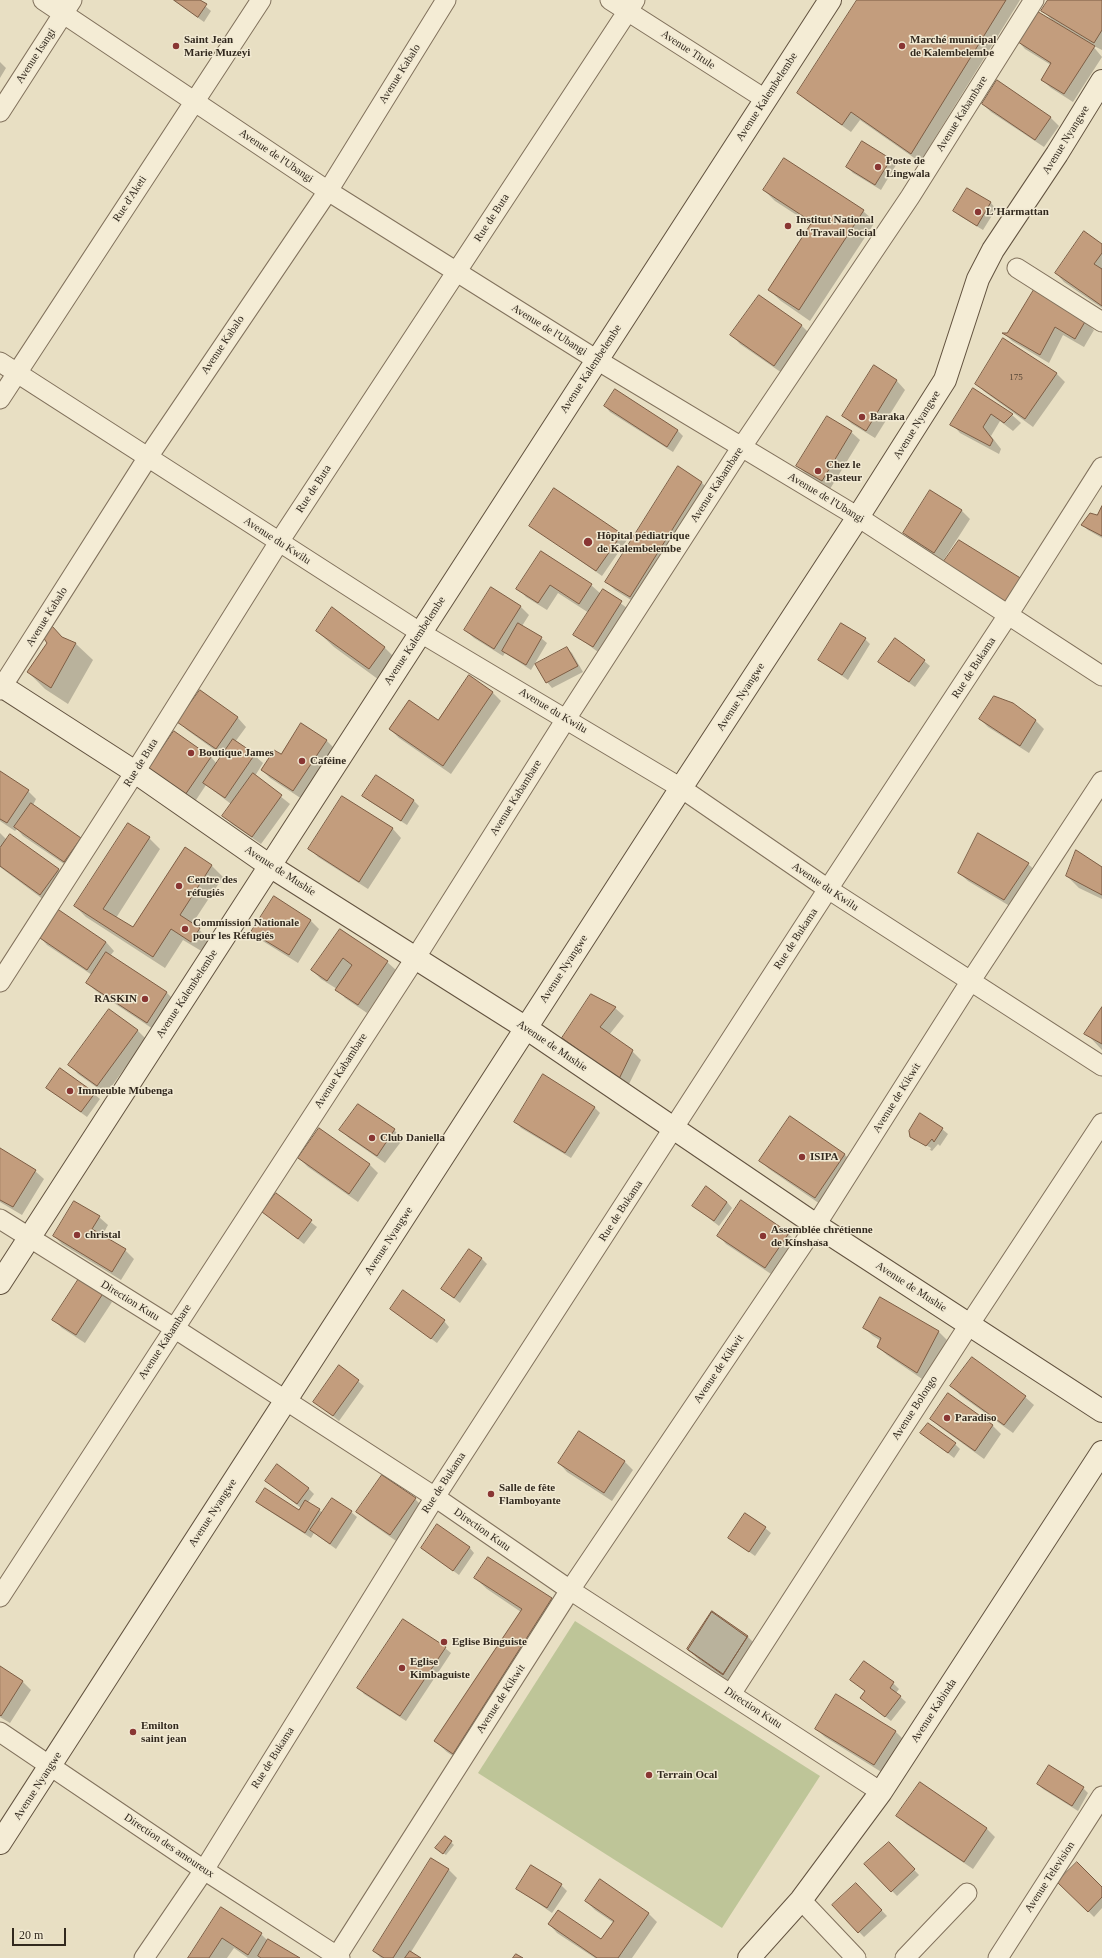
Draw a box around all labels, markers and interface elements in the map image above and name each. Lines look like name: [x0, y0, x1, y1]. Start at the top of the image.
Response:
street label: Avenue Isangi: [13, 26, 59, 86]
street label: Avenue Titule: [658, 28, 718, 72]
place label: Saint Jean Marie Muzeyi: [184, 33, 250, 59]
place label: Marché municipal de Kalembelembe: [910, 33, 996, 59]
marker: Saint Jean Marie Muzeyi: [171, 41, 181, 51]
marker: Marché municipal de Kalembelembe: [897, 41, 907, 51]
street label: Avenue Kabalo: [376, 42, 424, 106]
street label: Avenue Kalembelembe: [733, 50, 801, 144]
street label: Avenue Kabambare: [933, 74, 991, 154]
street label: Avenue Nyangwe: [1040, 103, 1092, 177]
street label: Avenue de l'Ubangi: [236, 126, 316, 186]
place label: Poste de Lingwala: [886, 154, 930, 180]
marker: Poste de Lingwala: [873, 162, 883, 172]
street label: Rue d'Aketi: [110, 173, 150, 225]
street label: Rue de Buta: [472, 192, 512, 244]
place label: L'Harmattan: [986, 205, 1049, 219]
marker: L'Harmattan: [973, 207, 983, 217]
place label: Institut National du Travail Social: [796, 213, 876, 239]
marker: Institut National du Travail Social: [783, 221, 793, 231]
street label: Avenue de l'Ubangi: [509, 301, 589, 359]
street label: Avenue Kabalo: [199, 313, 247, 377]
street label: Avenue Kalembelembe: [557, 322, 625, 416]
house number: 175: [1009, 373, 1023, 383]
street label: Avenue Nyangwe: [891, 388, 943, 462]
place label: Baraka: [870, 410, 905, 424]
marker: Baraka: [857, 412, 867, 422]
street label: Avenue Kabambare: [688, 445, 746, 525]
place label: Chez le Pasteur: [826, 458, 862, 484]
street label: Rue de Buta: [294, 463, 334, 515]
marker: Chez le Pasteur: [813, 466, 823, 476]
street label: Avenue de l'Ubangi: [785, 470, 867, 526]
street label: Avenue du Kwilu: [241, 514, 313, 568]
place label: Hôpital pédiatrique de Kalembelembe: [597, 529, 690, 555]
marker: Hôpital pédiatrique de Kalembelembe: [582, 536, 594, 548]
street label: Avenue Kabalo: [23, 585, 71, 649]
street label: Avenue Kalembelembe: [381, 594, 449, 688]
street label: Rue de Bukama: [949, 635, 999, 701]
street label: Avenue Nyangwe: [714, 661, 768, 733]
street label: Avenue du Kwilu: [516, 685, 590, 737]
street label: Rue de Buta: [121, 736, 161, 790]
place label: Boutique James: [199, 746, 274, 760]
marker: Boutique James: [186, 748, 196, 758]
place label: Caféine: [310, 754, 346, 768]
marker: Caféine: [297, 756, 307, 766]
street label: Avenue Kabambare: [487, 758, 545, 838]
street label: Avenue de Mushie: [242, 843, 318, 899]
street label: Avenue du Kwilu: [789, 860, 861, 914]
place label: Centre des réfugiés: [187, 873, 237, 899]
marker: Centre des réfugiés: [174, 881, 184, 891]
street label: Rue de Bukama: [771, 906, 821, 972]
place label: Commission Nationale pour les Réfugiés: [193, 916, 299, 942]
marker: Commission Nationale pour les Réfugiés: [180, 924, 190, 934]
street label: Avenue Nyangwe: [537, 933, 591, 1005]
street label: Avenue Kalembelembe: [153, 947, 221, 1041]
place label: RASKIN: [94, 992, 137, 1006]
marker: RASKIN: [140, 994, 150, 1004]
street label: Avenue de Mushie: [514, 1018, 590, 1074]
street label: Avenue Kabambare: [312, 1031, 370, 1111]
street label: Avenue de Kikwit: [870, 1061, 924, 1135]
place label: Immeuble Mubenga: [78, 1084, 173, 1098]
marker: Immeuble Mubenga: [65, 1086, 75, 1096]
place label: Club Daniella: [380, 1131, 445, 1145]
marker: Club Daniella: [367, 1133, 377, 1143]
place label: ISIPA: [810, 1150, 839, 1164]
marker: ISIPA: [797, 1152, 807, 1162]
street label: Rue de Bukama: [596, 1178, 646, 1244]
street label: Avenue Nyangwe: [362, 1205, 416, 1277]
place label: Assemblée chrétienne de Kinshasa: [771, 1223, 873, 1249]
place label: christal: [85, 1228, 120, 1242]
marker: christal: [72, 1230, 82, 1240]
marker: Assemblée chrétienne de Kinshasa: [758, 1231, 768, 1241]
street label: Avenue de Mushie: [873, 1259, 949, 1315]
street label: Direction Kutu: [98, 1278, 162, 1324]
street label: Avenue Kabambare: [136, 1302, 194, 1382]
street label: Avenue de Kikwit: [691, 1332, 747, 1406]
street label: Avenue Bolongo: [889, 1373, 941, 1443]
place label: Paradiso: [955, 1411, 997, 1425]
marker: Paradiso: [942, 1413, 952, 1423]
street label: Rue de Bukama: [419, 1450, 469, 1516]
street label: Avenue Nyangwe: [186, 1477, 240, 1549]
place label: Salle de fête Flamboyante: [499, 1481, 561, 1507]
marker: Salle de fête Flamboyante: [486, 1489, 496, 1499]
street label: Direction Kutu: [451, 1506, 513, 1554]
place label: Eglise Binguiste: [452, 1635, 527, 1649]
marker: Eglise Binguiste: [439, 1637, 449, 1647]
place label: Eglise Kimbaguiste: [410, 1655, 470, 1681]
street label: Avenue de Kikwit: [474, 1662, 528, 1736]
marker: Eglise Kimbaguiste: [397, 1663, 407, 1673]
street label: Avenue Kabinda: [908, 1677, 960, 1745]
street label: Direction Kutu: [722, 1684, 784, 1732]
place label: Emilton saint jean: [141, 1719, 187, 1745]
street label: Rue de Bukama: [249, 1725, 297, 1791]
marker: Emilton saint jean: [128, 1727, 138, 1737]
street label: Avenue Nyangwe: [11, 1750, 65, 1822]
place label: Terrain Ocal: [657, 1768, 717, 1782]
marker: Terrain Ocal: [644, 1770, 654, 1780]
street label: Direction des amoureux: [122, 1811, 216, 1881]
street label: Avenue Television: [1022, 1839, 1078, 1915]
scale bar: [14, 1920, 68, 1946]
text: 20 m: [19, 1928, 43, 1942]

